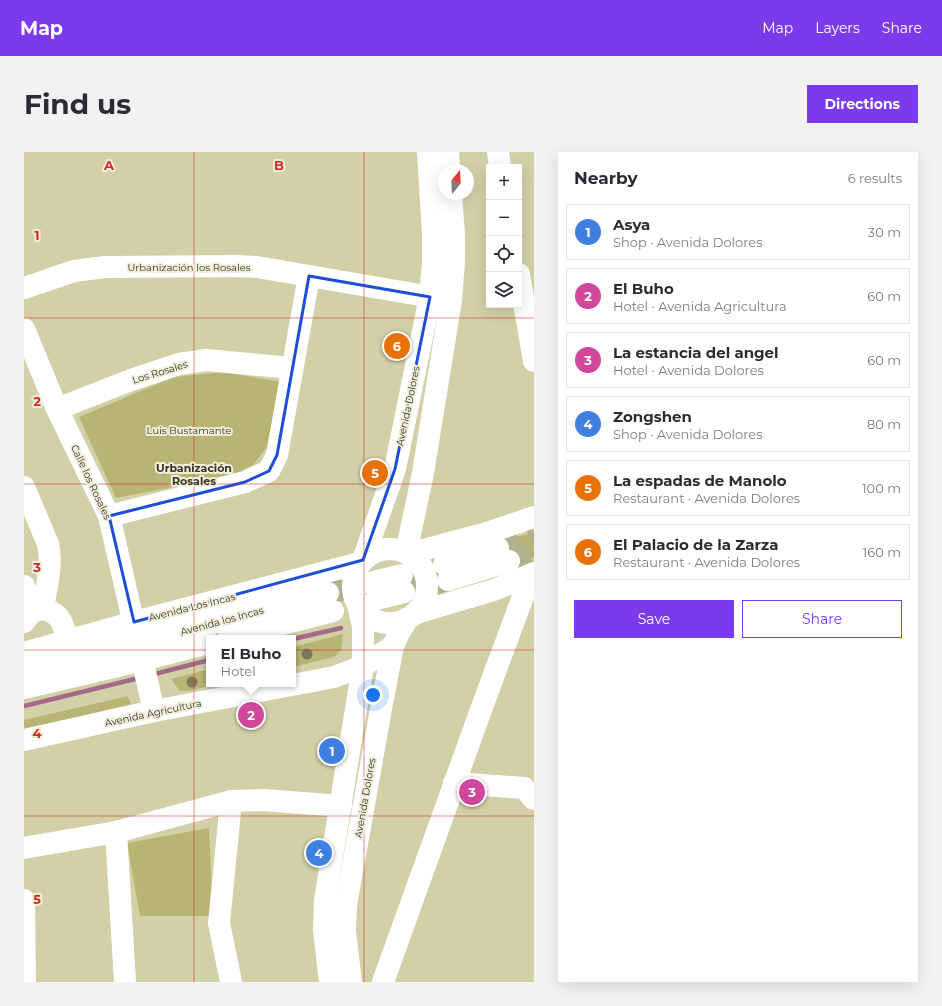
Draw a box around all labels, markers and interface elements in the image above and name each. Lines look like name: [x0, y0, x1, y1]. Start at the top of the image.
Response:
text: Map: [20, 17, 63, 40]
text: Map: [762, 19, 793, 37]
text: Layers: [815, 19, 860, 37]
text: Share: [882, 19, 922, 37]
button: Directions: [807, 85, 918, 123]
text: Find us: [24, 87, 131, 121]
text: A: [103, 157, 115, 173]
text: B: [274, 157, 284, 173]
north arrow: [438, 164, 474, 200]
map controls: [486, 164, 522, 308]
button: +: [486, 164, 522, 200]
text: Nearby: [574, 168, 638, 188]
text: 6 results: [848, 170, 902, 186]
button: −: [486, 200, 522, 236]
text: Asya: [613, 215, 650, 234]
text: 1: [585, 224, 591, 240]
text: 30 m: [868, 224, 901, 240]
text: 1: [34, 227, 40, 243]
text: Shop · Avenida Dolores: [613, 234, 762, 250]
button: locate: [486, 236, 522, 272]
street label: Urbanización los Rosales: [127, 261, 251, 274]
button: layers: [486, 272, 522, 308]
text: El Buho: [613, 279, 674, 298]
text: 2: [584, 288, 592, 304]
text: 60 m: [867, 288, 901, 304]
text: Hotel · Avenida Agricultura: [613, 298, 787, 314]
pin: 6: [384, 331, 410, 361]
text: La estancia del angel: [613, 343, 779, 362]
text: 3: [584, 352, 592, 368]
text: 60 m: [867, 352, 901, 368]
street label: Los Rosales: [131, 357, 189, 387]
text: Hotel · Avenida Dolores: [613, 362, 764, 378]
street label: Avenida Dolores: [393, 365, 423, 447]
text: 2: [33, 393, 41, 409]
text: Zongshen: [613, 407, 692, 426]
text: 4: [584, 416, 592, 432]
text: 80 m: [867, 416, 901, 432]
park label: Luis Bustamante: [147, 424, 231, 437]
text: Shop · Avenida Dolores: [613, 426, 762, 442]
street label: Calle los Rosales: [68, 442, 114, 522]
pin: 5: [362, 458, 388, 488]
district label: Urbanización Rosales: [156, 461, 232, 488]
text: La espadas de Manolo: [613, 471, 787, 490]
text: 5: [584, 480, 592, 496]
text: 100 m: [862, 480, 901, 496]
text: Restaurant · Avenida Dolores: [613, 490, 800, 506]
text: El Palacio de la Zarza: [613, 535, 778, 554]
text: 6: [584, 544, 592, 560]
text: 160 m: [863, 544, 901, 560]
text: Restaurant · Avenida Dolores: [613, 554, 800, 570]
text: 3: [32, 559, 41, 575]
street label: Avenida Los Incas: [147, 590, 237, 624]
button: Save: [574, 600, 734, 638]
button: Share: [742, 600, 902, 638]
street label: Avenida los Incas: [179, 604, 265, 638]
popup: [206, 635, 296, 687]
text: El Buho: [221, 644, 281, 663]
text: Hotel: [221, 663, 256, 679]
your location: [363, 685, 383, 705]
street label: Avenida Agricultura: [103, 696, 203, 730]
pin: 2: [238, 700, 264, 730]
text: 4: [33, 725, 42, 741]
pin: 1: [319, 736, 345, 766]
street label: Avenida Dolores: [352, 757, 378, 839]
pin: 3: [459, 777, 485, 807]
pin: 4: [306, 838, 332, 868]
text: 5: [33, 891, 41, 907]

